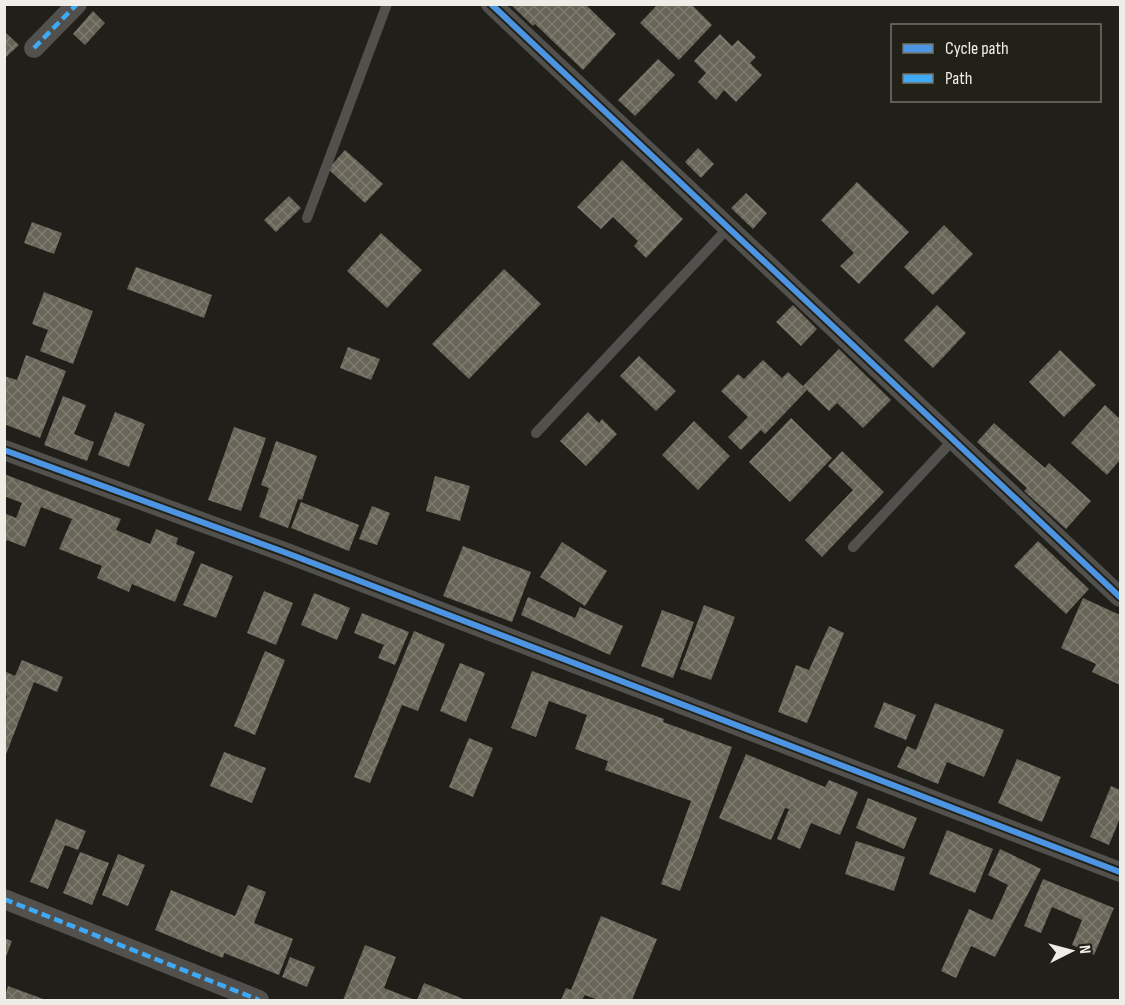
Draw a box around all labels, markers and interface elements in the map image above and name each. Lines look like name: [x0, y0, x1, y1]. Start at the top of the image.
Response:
legend: [891, 24, 1101, 102]
text: Cycle path: [945, 38, 1009, 59]
text: Path: [945, 68, 973, 89]
north arrow: [1041, 921, 1101, 981]
text: N: [1075, 944, 1094, 955]

